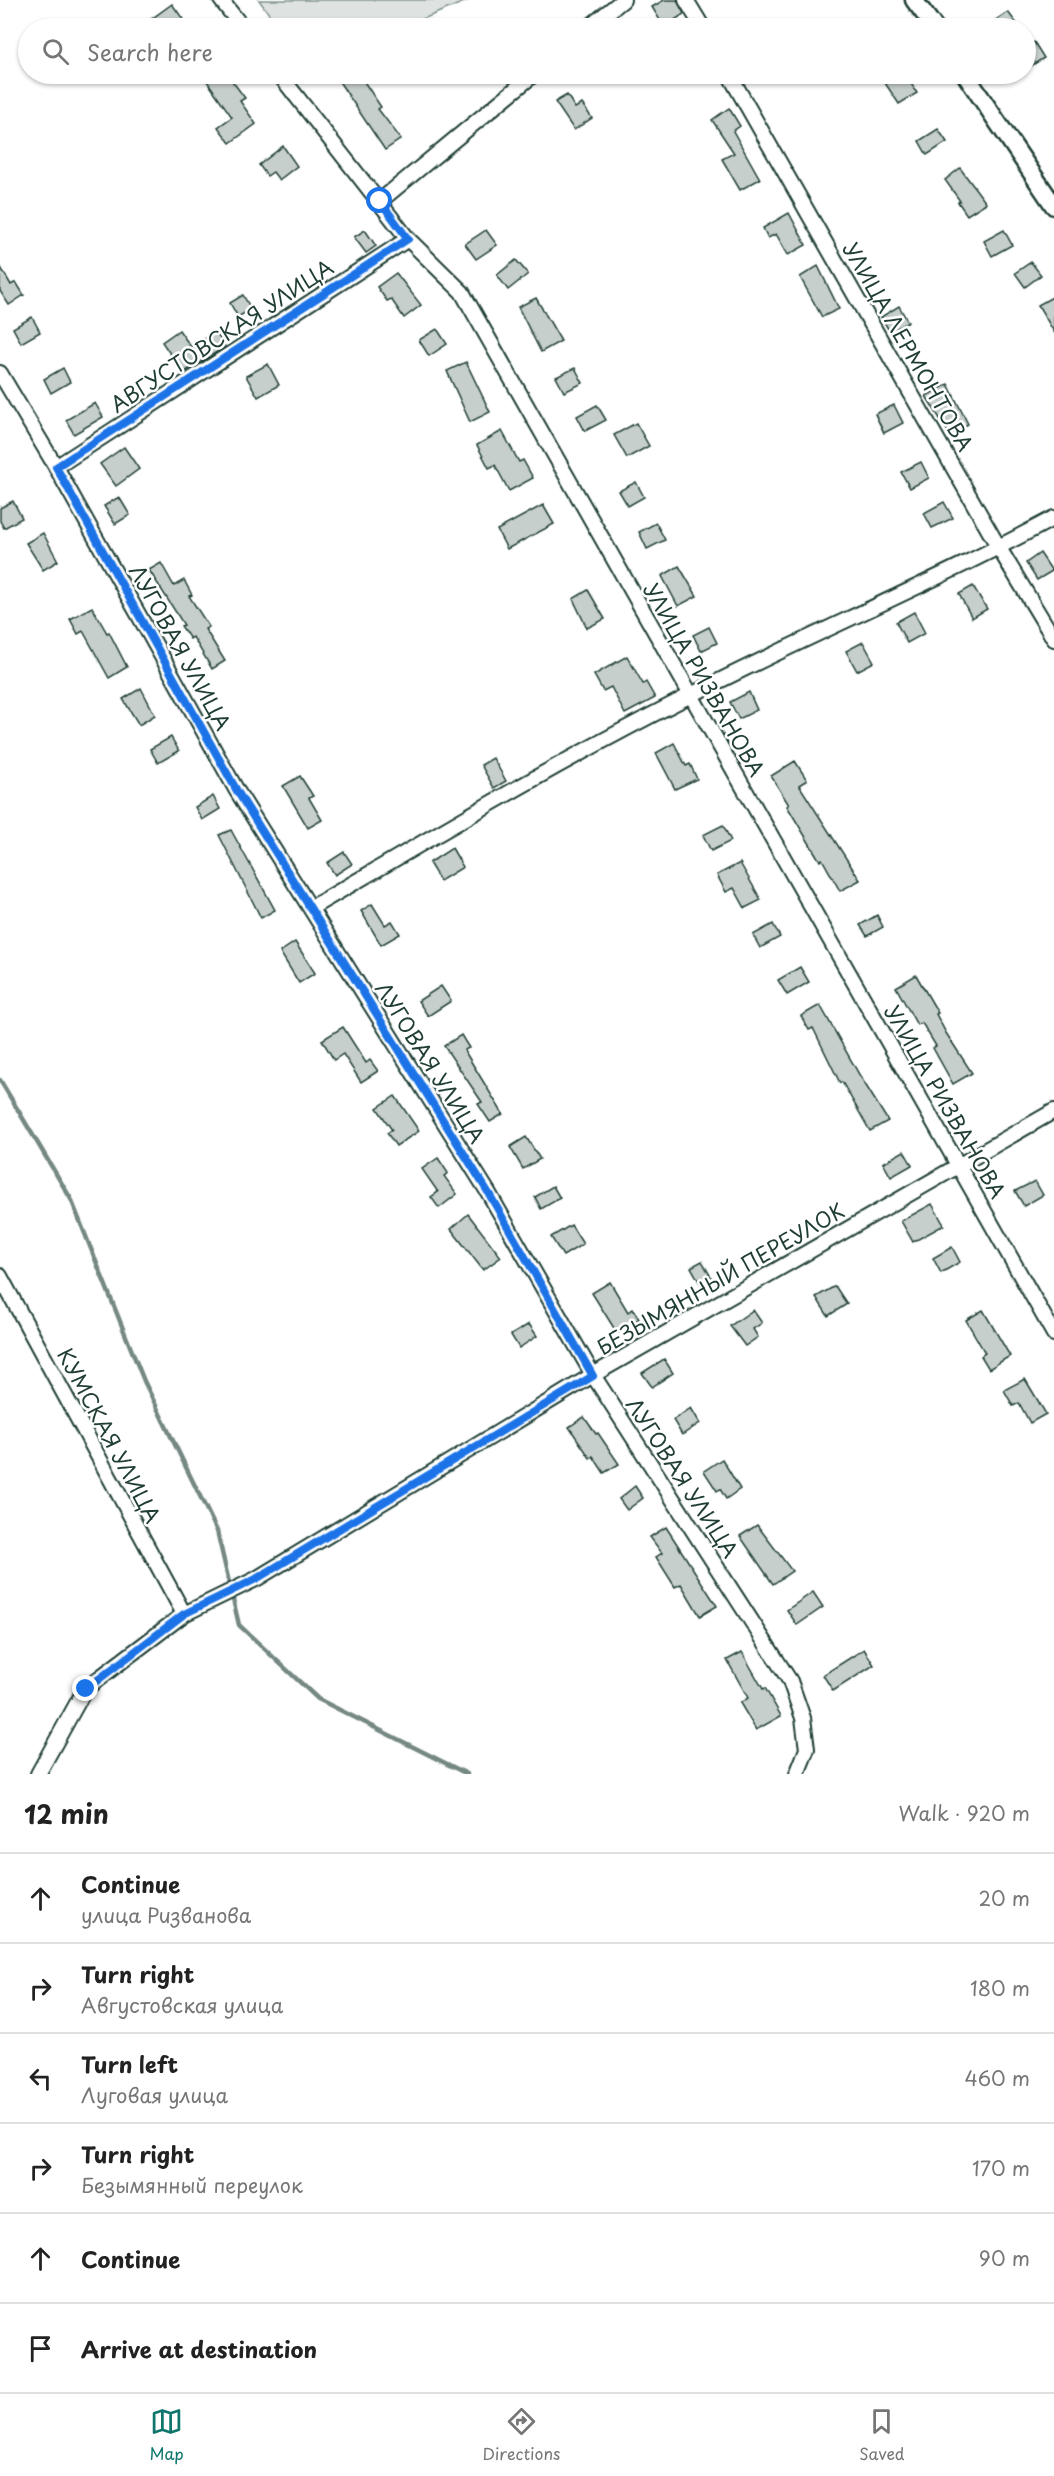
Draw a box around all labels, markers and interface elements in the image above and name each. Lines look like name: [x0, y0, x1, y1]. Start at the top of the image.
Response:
search box: [18, 18, 1036, 84]
icon: search: [39, 35, 72, 68]
text: Search here: [87, 35, 213, 68]
route start: [366, 187, 392, 213]
street label: УЛИЦА ЛЕРМОНТОВА: [836, 235, 982, 457]
street label: АВГУСТОВСКАЯ УЛИЦА: [103, 251, 339, 419]
street label: ЛУГОВАЯ УЛИЦА: [122, 558, 240, 736]
street label: УЛИЦА РИЗВАНОВА: [636, 576, 774, 782]
street label: ЛУГОВАЯ УЛИЦА: [368, 975, 494, 1149]
street label: УЛИЦА РИЗВАНОВА: [877, 998, 1015, 1204]
street label: БЕЗЫМЯННЫЙ ПЕРЕУЛОК: [590, 1194, 850, 1362]
street label: КУМСКАЯ УЛИЦА: [50, 1342, 170, 1528]
street label: ЛУГОВАЯ УЛИЦА: [619, 1391, 747, 1563]
route end: [72, 1675, 98, 1701]
text: 12 min: [24, 1794, 109, 1833]
text: Walk · 920 m: [898, 1798, 1030, 1828]
text: Continue: [81, 1867, 180, 1900]
icon: ahead: [24, 1882, 57, 1915]
text: 20 m: [978, 1883, 1030, 1913]
text: улица Ризванова: [81, 1900, 251, 1930]
text: Turn right: [81, 1957, 194, 1990]
icon: right: [24, 1972, 57, 2005]
text: 180 m: [970, 1973, 1030, 2003]
text: Августовская улица: [81, 1990, 283, 2020]
text: Turn left: [81, 2047, 178, 2080]
icon: left: [24, 2062, 57, 2095]
text: 460 m: [964, 2063, 1030, 2093]
text: Луговая улица: [81, 2080, 228, 2110]
text: Turn right: [81, 2137, 194, 2170]
icon: right: [24, 2152, 57, 2185]
text: 170 m: [972, 2153, 1030, 2183]
text: Безымянный переулок: [81, 2170, 303, 2200]
icon: ahead: [24, 2242, 57, 2275]
text: Continue: [81, 2242, 180, 2275]
text: 90 m: [979, 2243, 1030, 2273]
icon: arrive: [24, 2332, 57, 2365]
text: Arrive at destination: [81, 2332, 317, 2365]
tab: Map: [149, 2405, 184, 2465]
tab: Directions: [482, 2405, 560, 2465]
tab: Saved: [859, 2405, 905, 2465]

